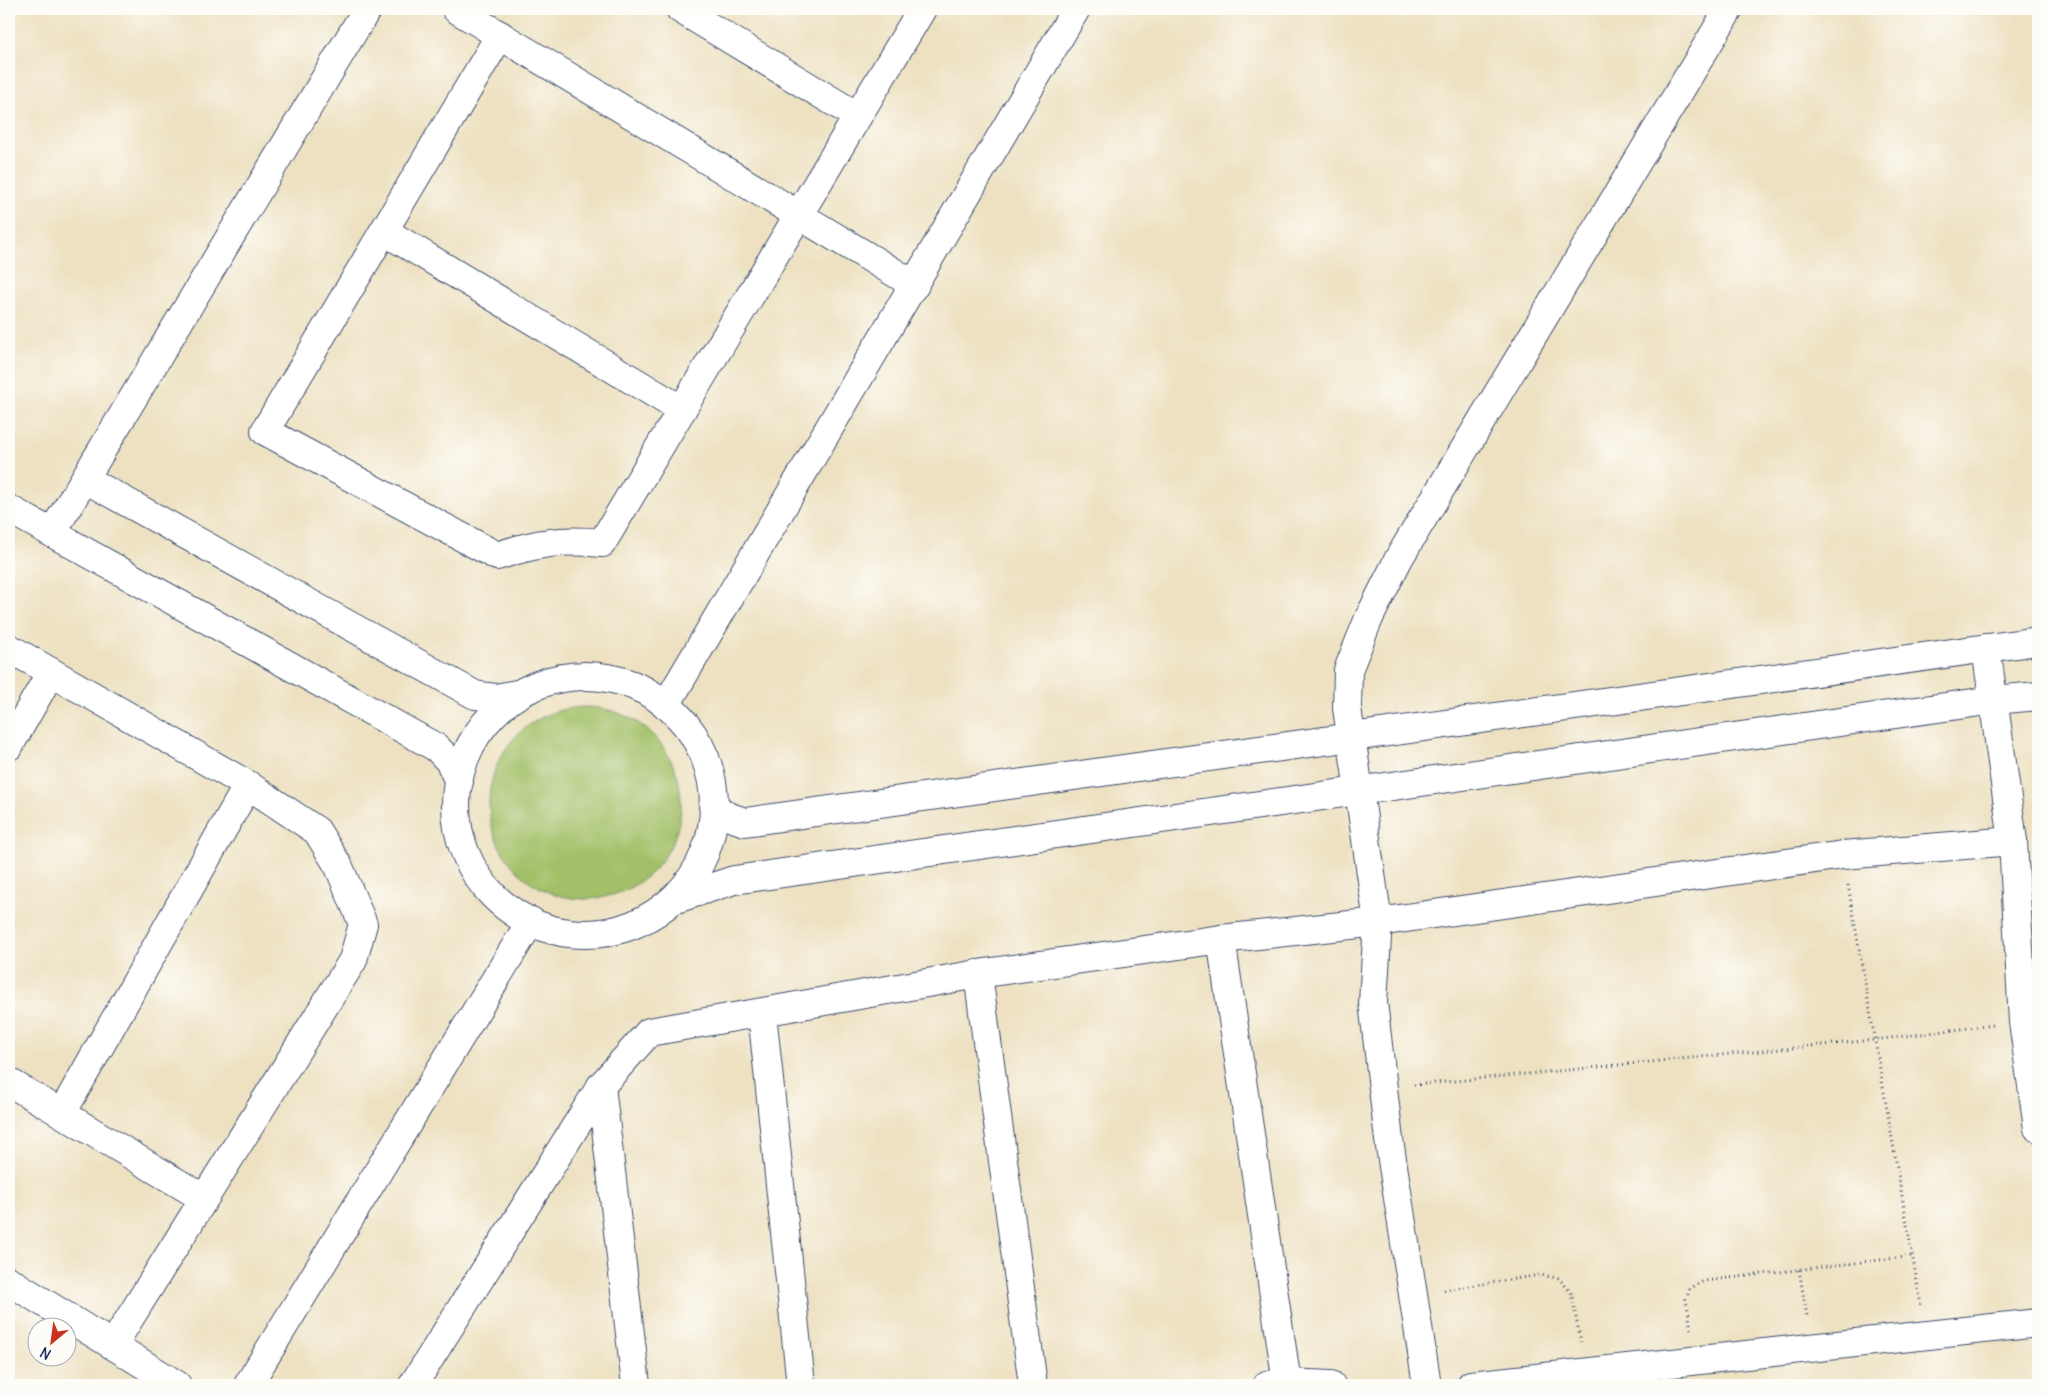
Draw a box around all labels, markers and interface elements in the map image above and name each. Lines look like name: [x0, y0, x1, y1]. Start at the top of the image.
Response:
north arrow: [28, 1316, 78, 1366]
text: N: [37, 1343, 54, 1364]

